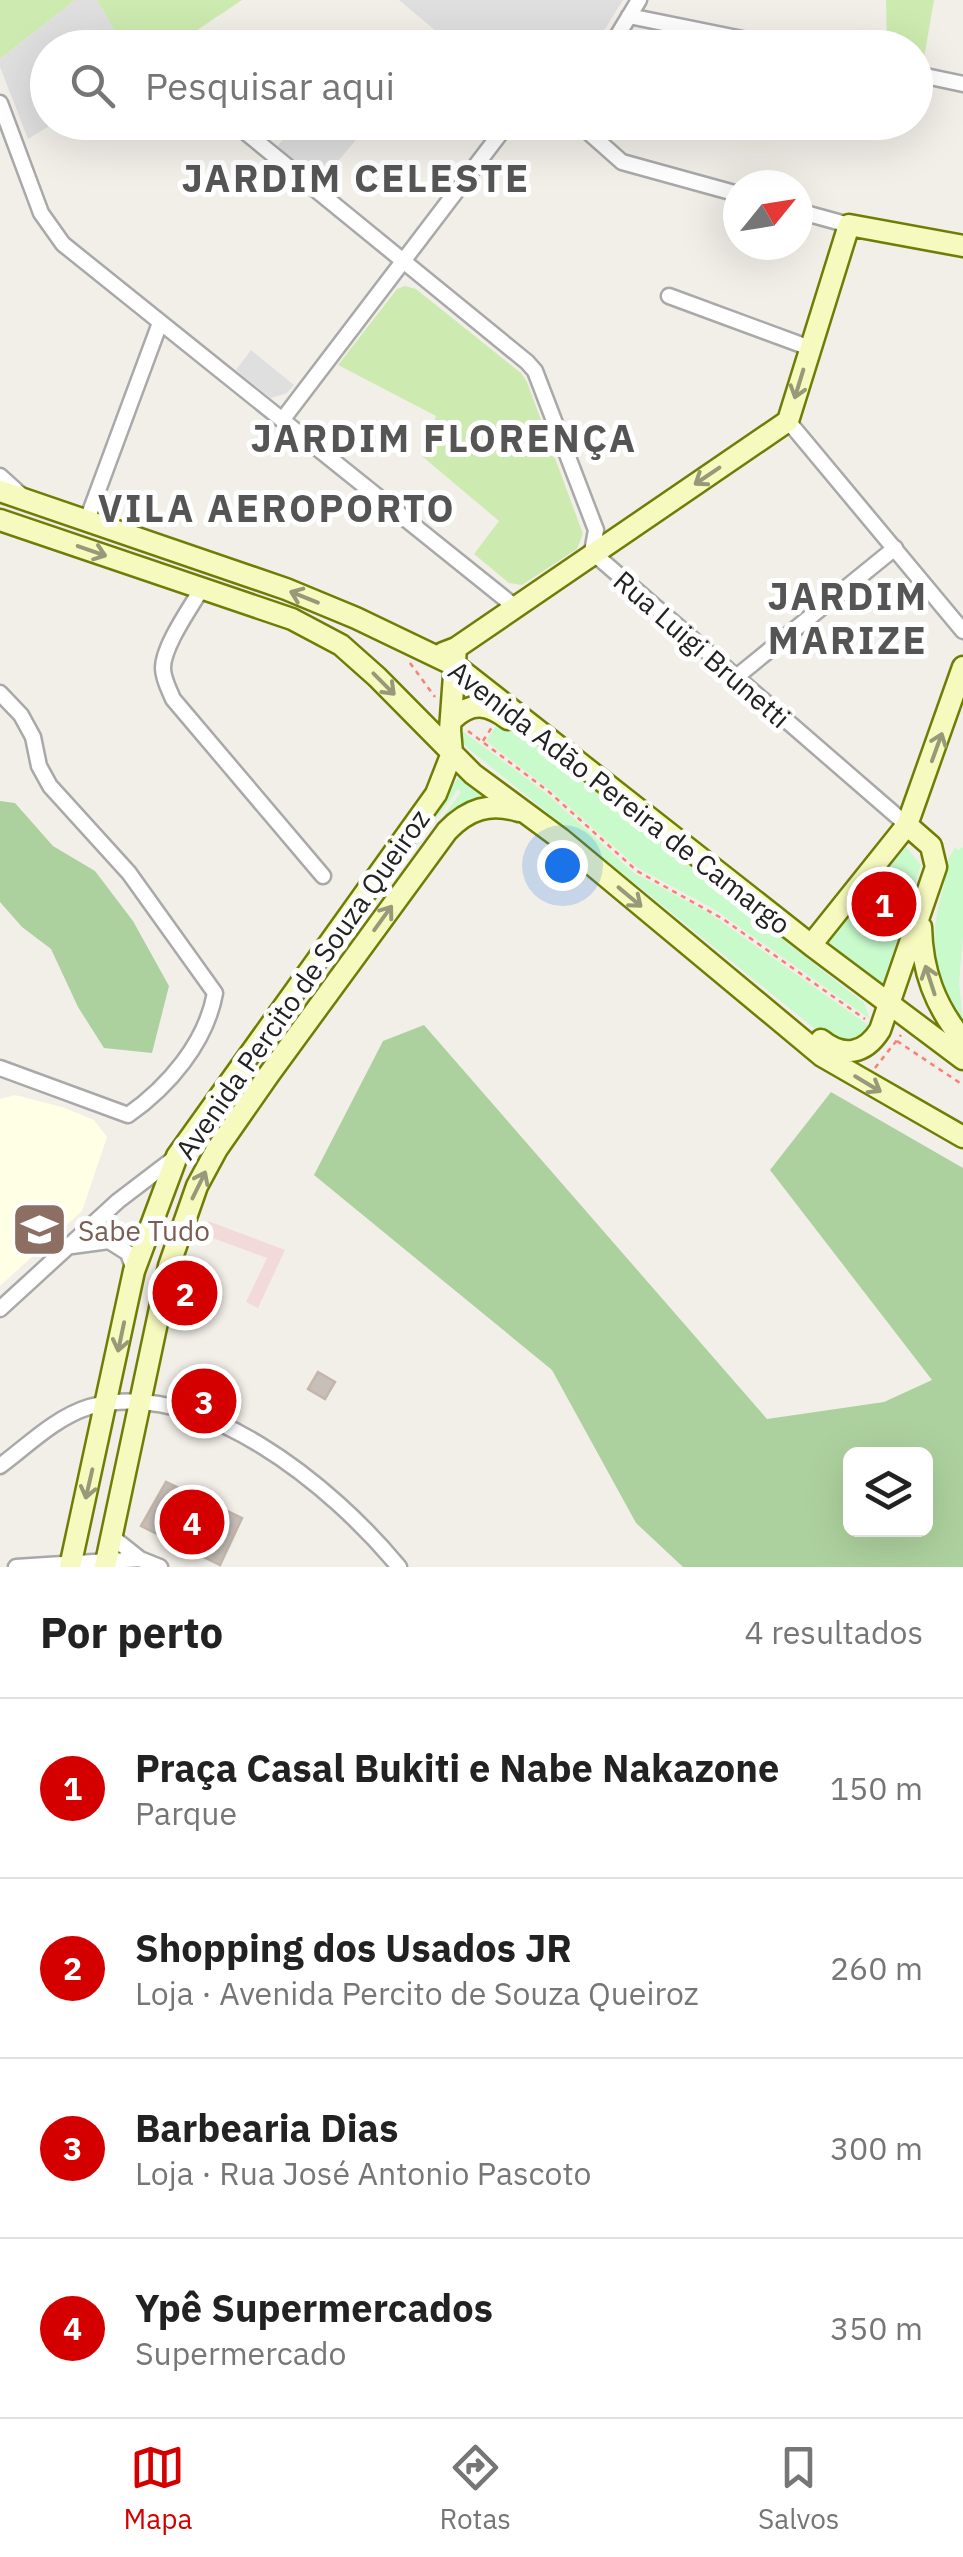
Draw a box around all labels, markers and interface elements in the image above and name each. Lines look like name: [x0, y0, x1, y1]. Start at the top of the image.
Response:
search box: [30, 30, 933, 140]
icon: search: [65, 58, 120, 113]
text: Pesquisar aqui: [145, 61, 395, 110]
district label: JARDIM CELESTE: [181, 153, 531, 202]
north arrow: [723, 170, 813, 260]
one-way arrow: [789, 368, 807, 400]
district label: JARDIM FLORENÇA: [250, 413, 638, 462]
one-way arrow: [693, 465, 722, 486]
district label: VILA AEROPORTO: [98, 483, 456, 532]
one-way arrow: [76, 543, 108, 561]
street label: Rua Luigi Brunetti: [606, 562, 798, 736]
district label: JARDIM MARIZE: [767, 571, 929, 664]
one-way arrow: [289, 586, 319, 604]
street label: Avenida Adão Pereira de Camargo: [441, 652, 799, 942]
one-way arrow: [372, 672, 396, 696]
one-way arrow: [929, 732, 947, 763]
street label: Avenida Percito de Souza Queiroz: [167, 802, 437, 1166]
your location: [537, 840, 588, 891]
pin: 1: [852, 866, 916, 942]
one-way arrow: [617, 886, 643, 908]
one-way arrow: [373, 905, 394, 932]
one-way arrow: [919, 964, 937, 996]
one-way arrow: [853, 1074, 882, 1094]
one-way arrow: [190, 1170, 209, 1200]
school or university icon: Sabe Tudo: [9, 1200, 69, 1260]
place label: Sabe Tudo: [78, 1212, 210, 1249]
pin: 2: [152, 1256, 218, 1330]
one-way arrow: [110, 1320, 129, 1352]
pin: 3: [172, 1364, 236, 1438]
map controls: [843, 1447, 933, 1537]
button: layers: [843, 1447, 933, 1537]
one-way arrow: [78, 1467, 97, 1499]
pin: 4: [160, 1484, 224, 1560]
text: Por perto: [40, 1605, 223, 1660]
text: 4 resultados: [744, 1611, 923, 1653]
text: Praça Casal Bukiti e Nabe Nakazone: [135, 1743, 779, 1792]
text: 1: [63, 1767, 82, 1809]
text: 150 m: [830, 1767, 923, 1809]
text: Parque: [135, 1792, 237, 1834]
text: Shopping dos Usados JR: [135, 1923, 572, 1972]
text: 2: [63, 1947, 82, 1989]
text: 260 m: [830, 1947, 923, 1989]
text: Loja · Avenida Percito de Souza Queiroz: [135, 1972, 699, 2014]
text: Barbearia Dias: [135, 2103, 398, 2152]
text: 3: [63, 2127, 82, 2169]
text: 300 m: [830, 2127, 923, 2169]
text: Loja · Rua José Antonio Pascoto: [135, 2152, 591, 2194]
text: Ypê Supermercados: [135, 2283, 493, 2332]
text: 4: [63, 2307, 82, 2349]
text: 350 m: [830, 2307, 923, 2349]
text: Supermercado: [135, 2332, 346, 2374]
tab: Mapa: [124, 2440, 192, 2537]
tab: Rotas: [439, 2440, 511, 2537]
tab: Salvos: [758, 2440, 839, 2537]

